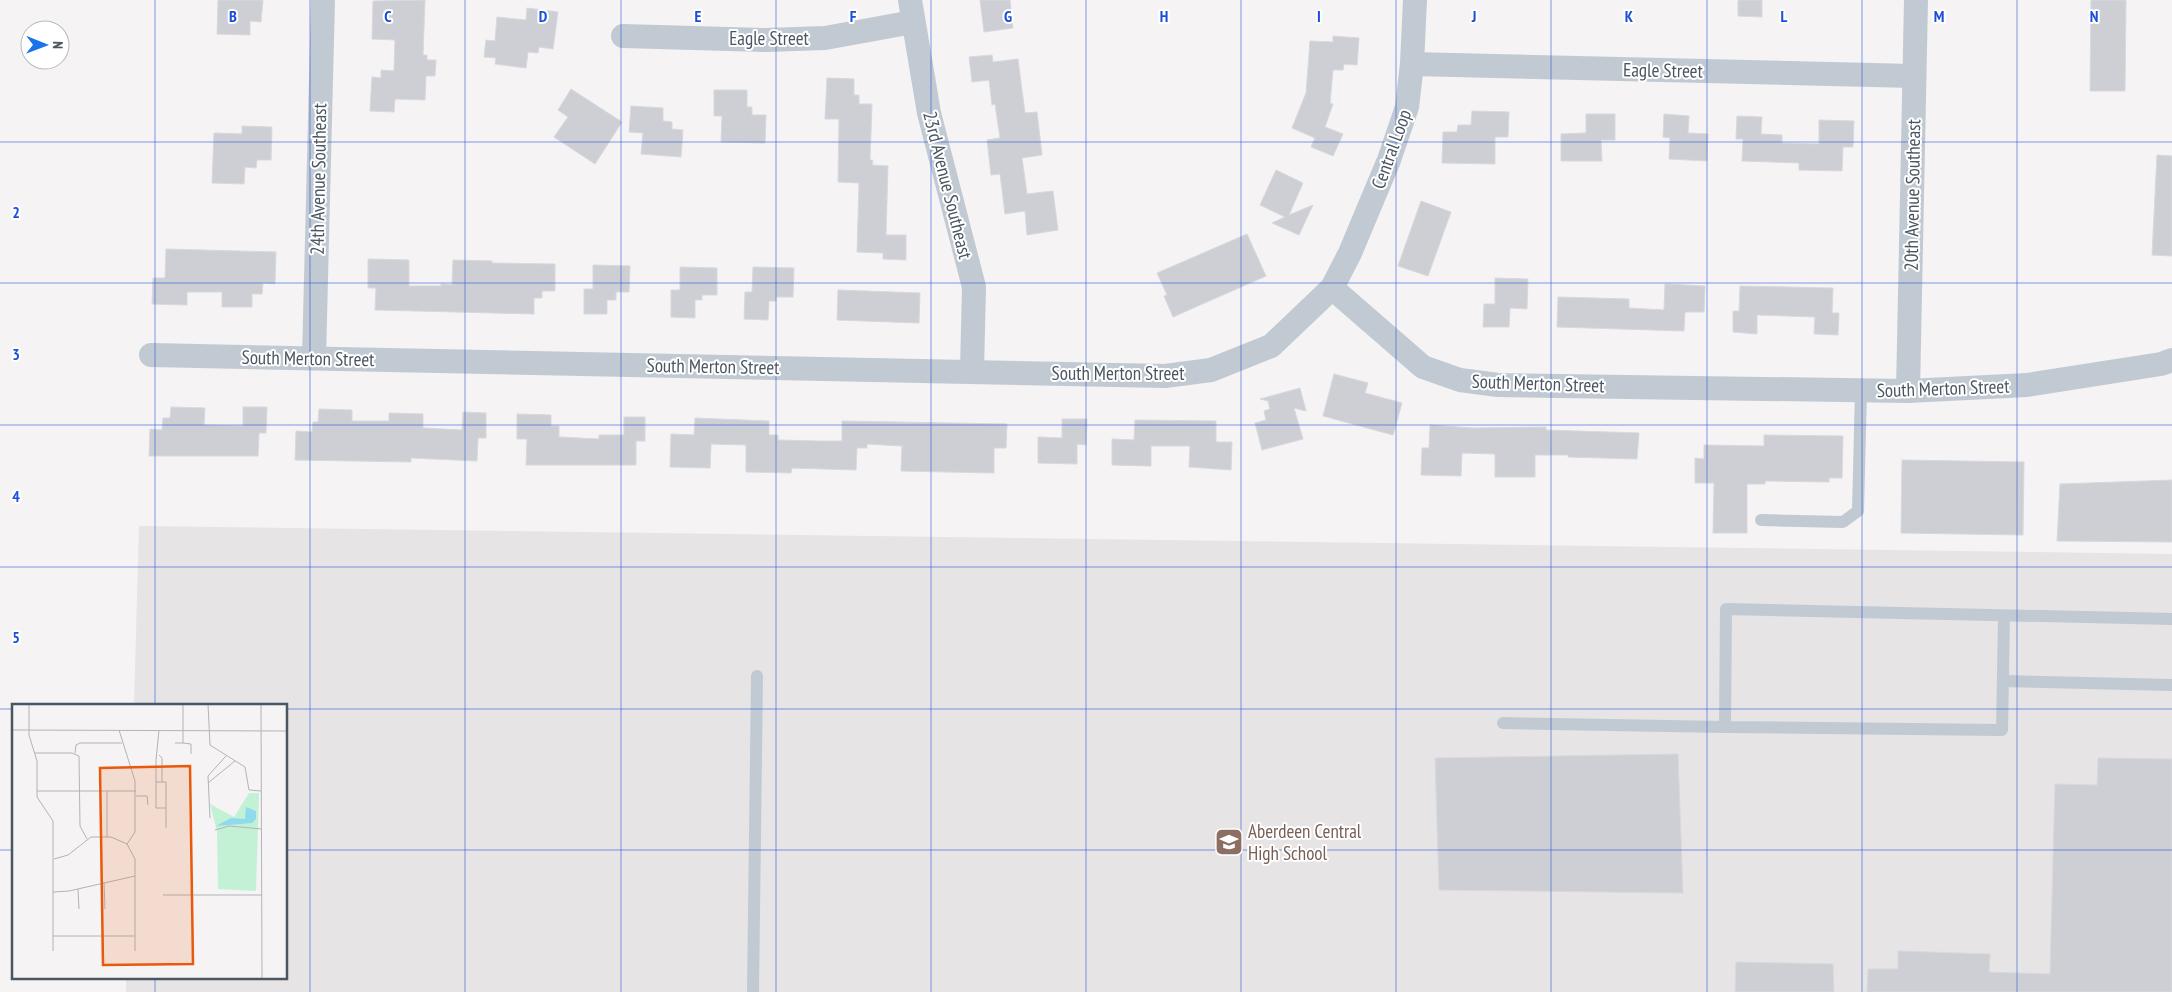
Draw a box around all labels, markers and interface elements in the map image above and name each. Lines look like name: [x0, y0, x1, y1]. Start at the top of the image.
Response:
text: B: [229, 6, 237, 26]
text: C: [384, 6, 392, 26]
text: D: [539, 6, 548, 26]
text: E: [695, 6, 702, 26]
text: F: [850, 6, 857, 26]
text: G: [1004, 6, 1012, 26]
text: H: [1160, 6, 1168, 26]
text: I: [1317, 6, 1321, 26]
text: J: [1471, 6, 1476, 26]
text: K: [1625, 6, 1634, 26]
text: L: [1781, 6, 1788, 26]
text: M: [1934, 6, 1944, 26]
text: N: [2090, 6, 2098, 26]
north arrow: [20, 20, 70, 70]
street label: Eagle Street: [729, 26, 810, 50]
text: N: [49, 41, 67, 49]
street label: Eagle Street: [1623, 57, 1704, 83]
street label: 24th Avenue Southeast: [305, 102, 331, 255]
street label: Central Loop: [1366, 106, 1416, 192]
street label: 23rd Avenue Southeast: [918, 109, 978, 262]
street label: 20th Avenue Southeast: [1899, 118, 1925, 271]
text: 2: [12, 202, 20, 222]
text: 3: [12, 344, 20, 364]
street label: South Merton Street: [241, 345, 375, 371]
street label: South Merton Street: [646, 353, 780, 379]
street label: South Merton Street: [1052, 361, 1185, 385]
street label: South Merton Street: [1471, 369, 1606, 397]
street label: South Merton Street: [1876, 374, 2011, 402]
text: 4: [12, 486, 20, 506]
text: 5: [12, 627, 20, 647]
inset map: [12, 704, 288, 980]
place label: Aberdeen Central High School: [1248, 819, 1362, 865]
school or university icon: Aberdeen Central High School: [1214, 827, 1244, 857]

